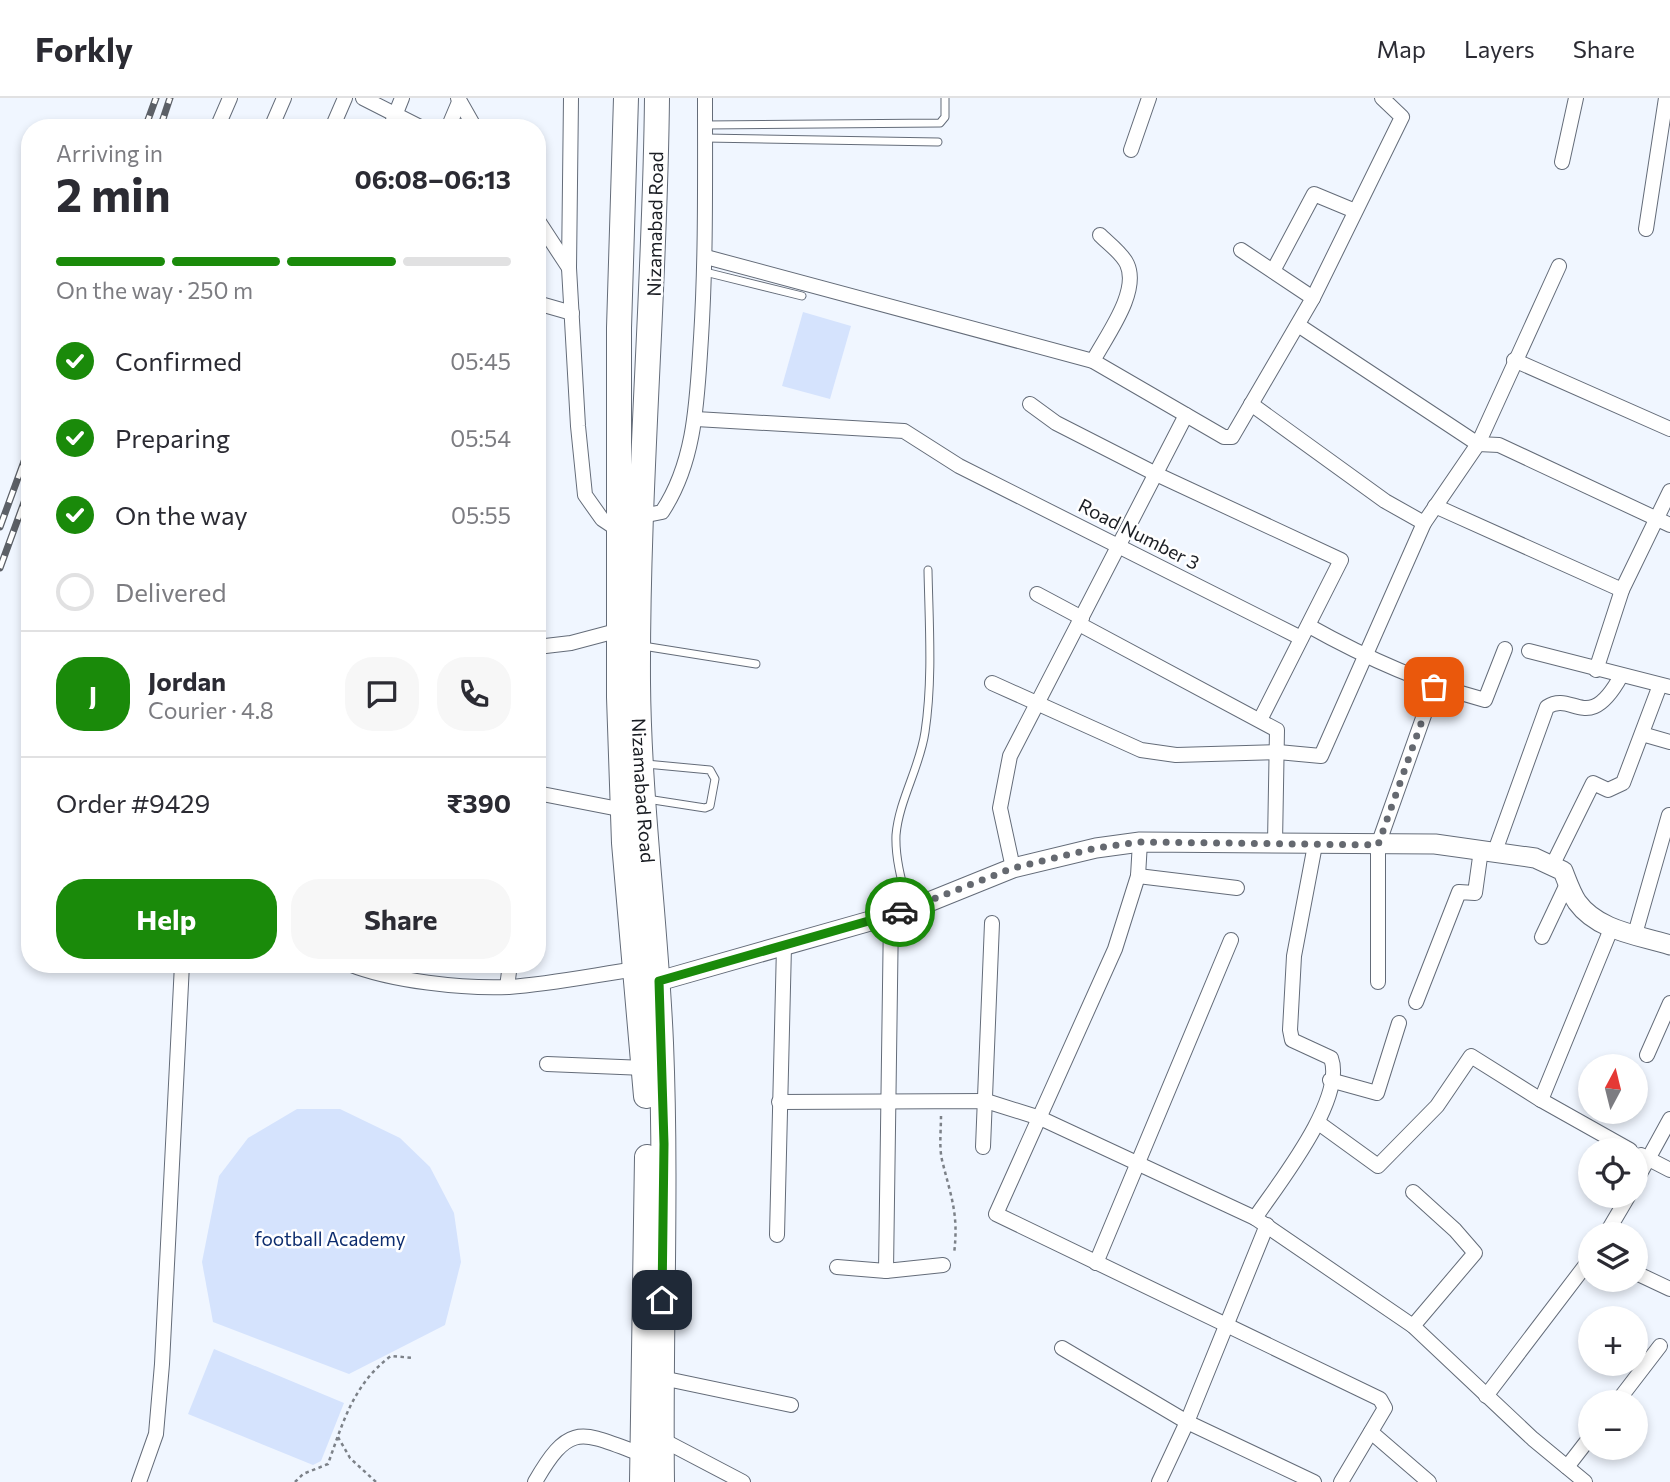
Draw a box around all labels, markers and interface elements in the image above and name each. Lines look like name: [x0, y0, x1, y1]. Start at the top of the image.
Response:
text: Forkly: [35, 28, 133, 69]
text: Map: [1377, 34, 1426, 63]
text: Layers: [1464, 34, 1535, 63]
text: Share: [1573, 34, 1635, 63]
text: Arriving in: [56, 139, 163, 167]
street label: Nizamabad Road: [642, 151, 667, 297]
text: 06:08–06:13: [354, 163, 511, 194]
text: 2 min: [56, 165, 171, 221]
text: On the way · 250 m: [56, 276, 253, 304]
icon: check: [56, 342, 94, 380]
text: Confirmed: [115, 345, 242, 376]
text: 05:45: [450, 347, 511, 375]
icon: check: [56, 419, 94, 457]
text: Preparing: [115, 422, 230, 453]
text: 05:54: [450, 424, 511, 452]
street label: Road Number 3: [1075, 493, 1204, 574]
icon: check: [56, 496, 94, 534]
text: On the way: [115, 499, 248, 530]
text: 05:55: [451, 501, 511, 529]
text: Delivered: [115, 576, 226, 607]
button: chat: [345, 657, 419, 731]
button: phone: [437, 657, 511, 731]
pin: [1404, 657, 1464, 717]
text: Jordan: [148, 665, 226, 696]
icon: bag: [1415, 668, 1453, 706]
text: J: [89, 679, 97, 710]
text: Courier · 4.8: [148, 696, 274, 724]
street label: Nizamabad Road: [628, 718, 660, 864]
text: Order #9429: [56, 787, 210, 818]
text: ₹390: [446, 787, 511, 818]
courier: [865, 877, 935, 947]
button: Help: [56, 879, 277, 959]
button: Share: [291, 879, 511, 959]
icon: car: [881, 893, 919, 931]
north arrow: [1578, 1054, 1648, 1124]
map controls: [1578, 1054, 1648, 1460]
button: locate: [1578, 1138, 1648, 1208]
button: layers: [1578, 1222, 1648, 1292]
park label: football Academy: [254, 1227, 406, 1250]
pin: [632, 1270, 692, 1330]
icon: home: [643, 1281, 681, 1319]
button: +: [1578, 1306, 1648, 1376]
button: −: [1578, 1390, 1648, 1460]

